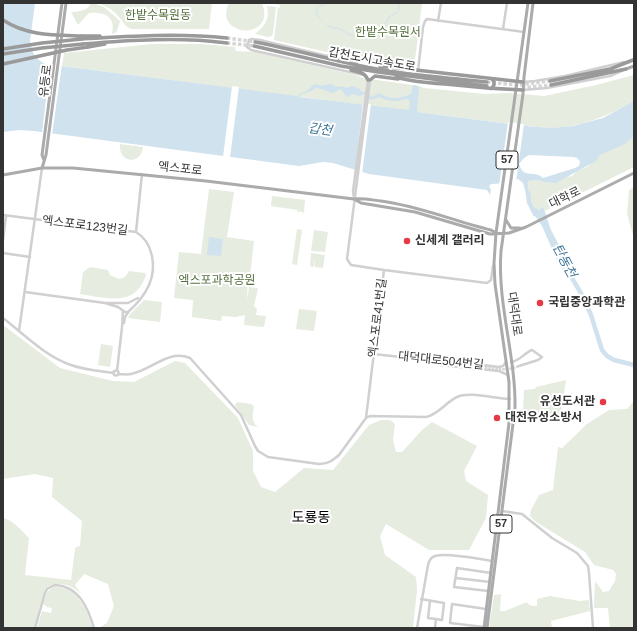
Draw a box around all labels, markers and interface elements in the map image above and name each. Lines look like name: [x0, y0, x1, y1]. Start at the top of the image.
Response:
park label: 한밭수목원동: [125, 9, 191, 23]
park label: 한밭수목원서: [355, 26, 421, 40]
street label: 갑천도시고속도로: [327, 45, 417, 75]
street label: 유등로: [37, 64, 55, 98]
water label: 갑천: [307, 121, 333, 139]
road number: 57: [496, 151, 518, 169]
street label: 엑스포로: [157, 160, 203, 178]
street label: 대학로: [547, 184, 583, 212]
street label: 엑스포로123번길: [41, 214, 129, 238]
place label: 신세계 갤러리: [415, 234, 485, 248]
marker: 신세계 갤러리: [402, 236, 412, 246]
water label: 탄동천: [549, 241, 579, 281]
park label: 엑스포과학공원: [178, 274, 256, 288]
street label: 엑스포로41번길: [366, 278, 390, 358]
street label: 대덕대로: [504, 291, 524, 337]
place label: 국립중앙과학관: [548, 296, 625, 310]
marker: 국립중앙과학관: [535, 298, 545, 308]
street label: 대덕대로504번길: [397, 349, 485, 373]
place label: 유성도서관: [540, 395, 595, 409]
marker: 유성도서관: [598, 397, 608, 407]
place label: 대전유성소방서: [505, 411, 582, 425]
marker: 대전유성소방서: [492, 413, 502, 423]
district label: 도룡동: [292, 510, 330, 526]
road number: 57: [490, 515, 512, 533]

